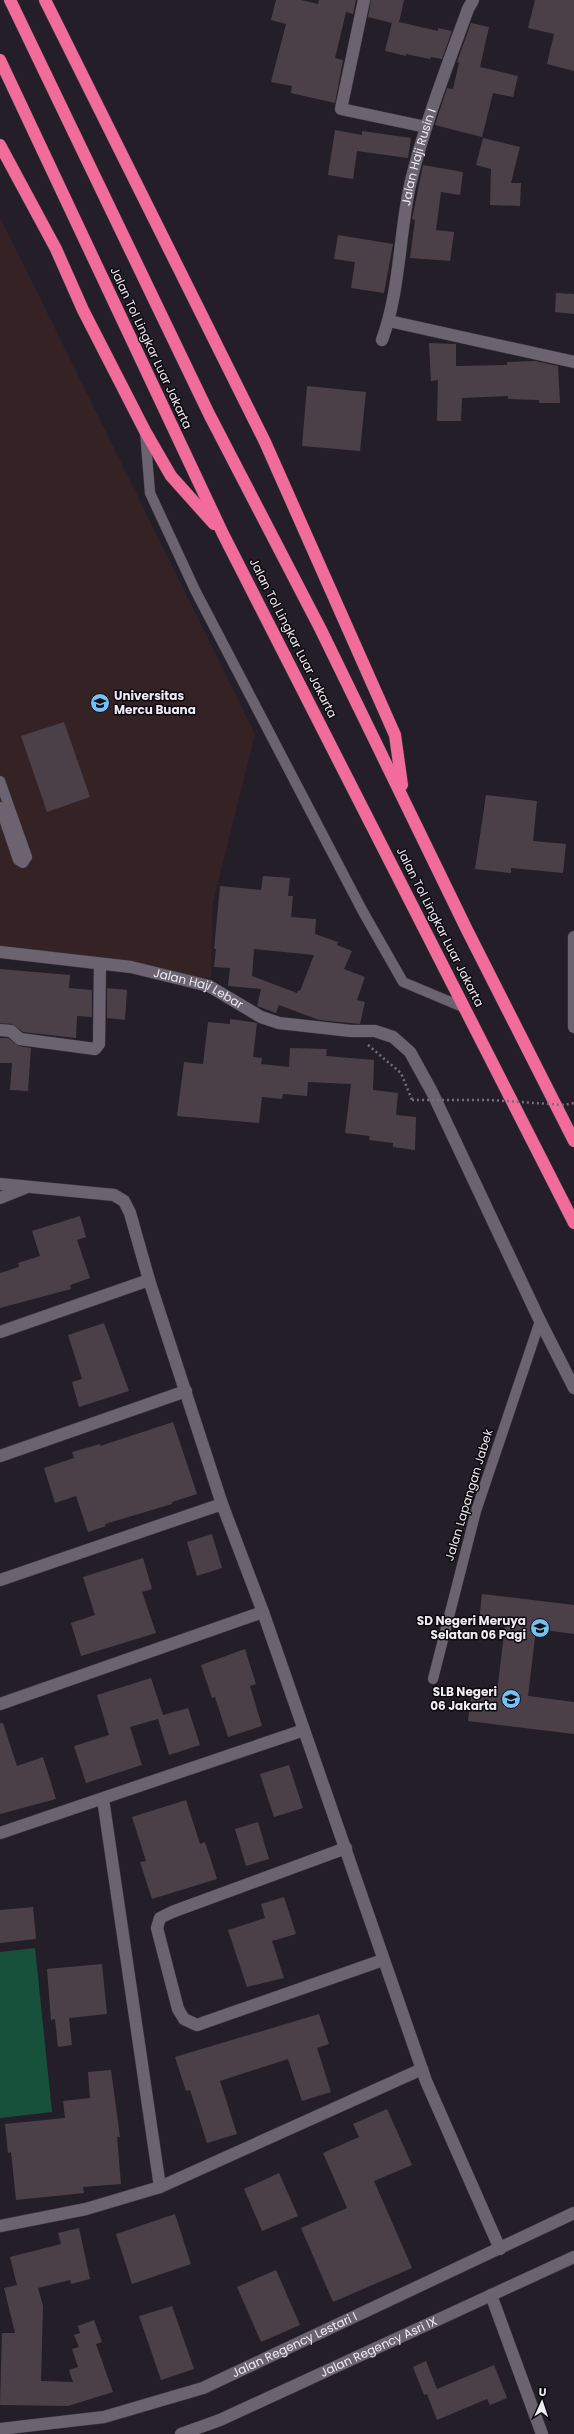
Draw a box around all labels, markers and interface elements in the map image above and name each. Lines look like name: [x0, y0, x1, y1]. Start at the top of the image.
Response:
street label: Jalan Haji Rusin I: [397, 106, 440, 207]
street label: Jalan Tol Lingkar Luar Jakarta: [106, 264, 197, 432]
street label: Jalan Tol Lingkar Luar Jakarta: [246, 555, 341, 720]
place label: Universitas Mercu Buana: [114, 687, 196, 718]
school or university icon: Universitas Mercu Buana: [89, 692, 111, 714]
street label: Jalan Tol Lingkar Luar Jakarta: [393, 844, 488, 1009]
street label: Jalan Haji Lebar: [152, 964, 247, 1013]
street label: Jalan Lapangan Jabek: [440, 1426, 497, 1563]
place label: SD Negeri Meruya Selatan 06 Pagi: [417, 1612, 526, 1643]
school or university icon: SD Negeri Meruya Selatan 06 Pagi: [529, 1617, 551, 1639]
place label: SLB Negeri 06 Jakarta: [430, 1683, 497, 1714]
school or university icon: SLB Negeri 06 Jakarta: [500, 1688, 522, 1710]
street label: Jalan Regency Lestari I: [229, 2308, 360, 2381]
street label: Jalan Regency Asri IX: [317, 2312, 440, 2381]
north arrow: [522, 2382, 562, 2422]
text: U: [538, 2384, 547, 2400]

